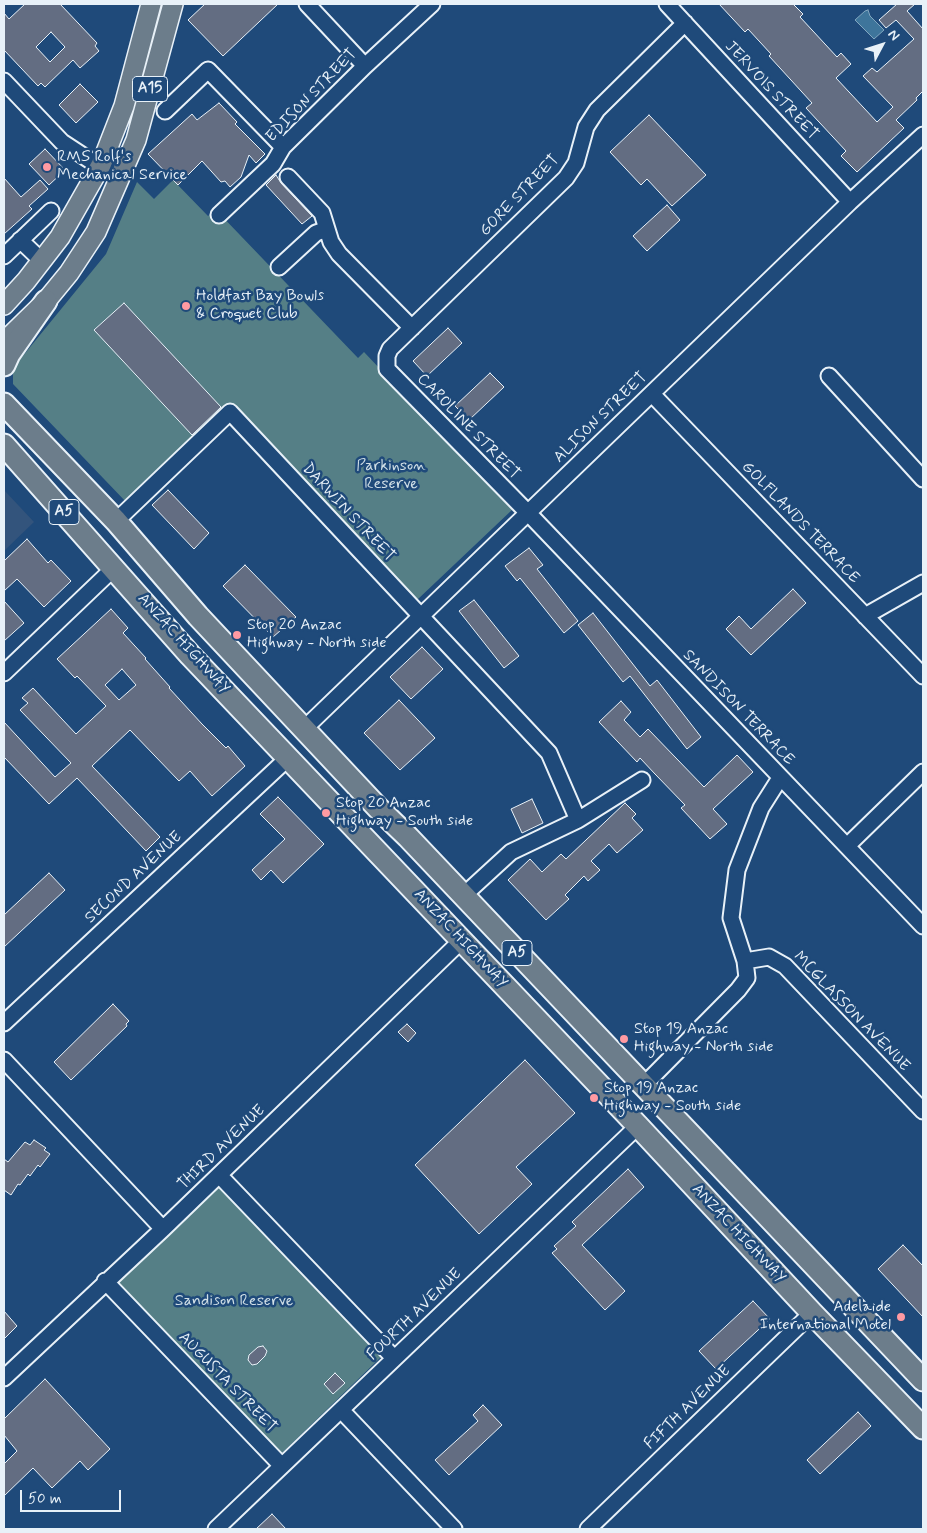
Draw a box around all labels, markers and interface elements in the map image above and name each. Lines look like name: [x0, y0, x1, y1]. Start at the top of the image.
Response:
north arrow: [857, 20, 907, 70]
text: N: [884, 26, 903, 45]
street label: JERVOIS STREET: [720, 37, 822, 145]
street label: EDISON STREET: [263, 45, 361, 147]
road number: A15: [132, 76, 168, 102]
place label: RMS Rolf's Mechanical Service: [57, 148, 187, 186]
street label: GORE STREET: [476, 151, 564, 241]
marker: RMS Rolf's Mechanical Service: [41, 161, 53, 173]
place label: Holdfast Bay Bowls & Croquet Club: [196, 287, 324, 325]
marker: Holdfast Bay Bowls & Croquet Club: [180, 300, 192, 312]
street label: ALISON STREET: [550, 369, 652, 467]
street label: CAROLINE STREET: [412, 370, 524, 484]
park label: Parkinson Reserve: [356, 457, 426, 495]
street label: GOLFLANDS TERRACE: [737, 458, 863, 588]
street label: DARWIN STREET: [297, 460, 399, 566]
road number: A5: [49, 500, 79, 524]
street label: ANZAC HIGHWAY: [133, 590, 233, 698]
place label: Stop 20 Anzac Highway - North side: [247, 616, 386, 654]
marker: Stop 20 Anzac Highway - North side: [231, 629, 243, 641]
street label: SANDISON TERRACE: [678, 646, 798, 770]
place label: Stop 20 Anzac Highway - South side: [336, 794, 473, 832]
marker: Stop 20 Anzac Highway - South side: [320, 807, 332, 819]
street label: SECOND AVENUE: [81, 828, 187, 928]
street label: ANZAC HIGHWAY: [409, 885, 511, 993]
road number: A5: [502, 940, 532, 966]
street label: MCGLASSON AVENUE: [789, 948, 913, 1076]
place label: Stop 19 Anzac Highway - North side: [634, 1020, 773, 1058]
marker: Stop 19 Anzac Highway - North side: [618, 1033, 630, 1045]
place label: Stop 19 Anzac Highway - South side: [604, 1079, 741, 1117]
marker: Stop 19 Anzac Highway - South side: [588, 1092, 600, 1104]
street label: THIRD AVENUE: [174, 1101, 270, 1195]
street label: ANZAC HIGHWAY: [687, 1180, 789, 1288]
street label: FOURTH AVENUE: [364, 1265, 466, 1365]
park label: Sandison Reserve: [175, 1292, 293, 1312]
place label: Adelaide International Motel: [760, 1298, 891, 1336]
marker: Adelaide International Motel: [895, 1311, 907, 1323]
street label: AUGUSTA STREET: [174, 1328, 280, 1438]
street label: FIFTH AVENUE: [641, 1362, 735, 1454]
scale bar: [22, 1480, 124, 1512]
text: 50 m: [28, 1489, 62, 1509]

